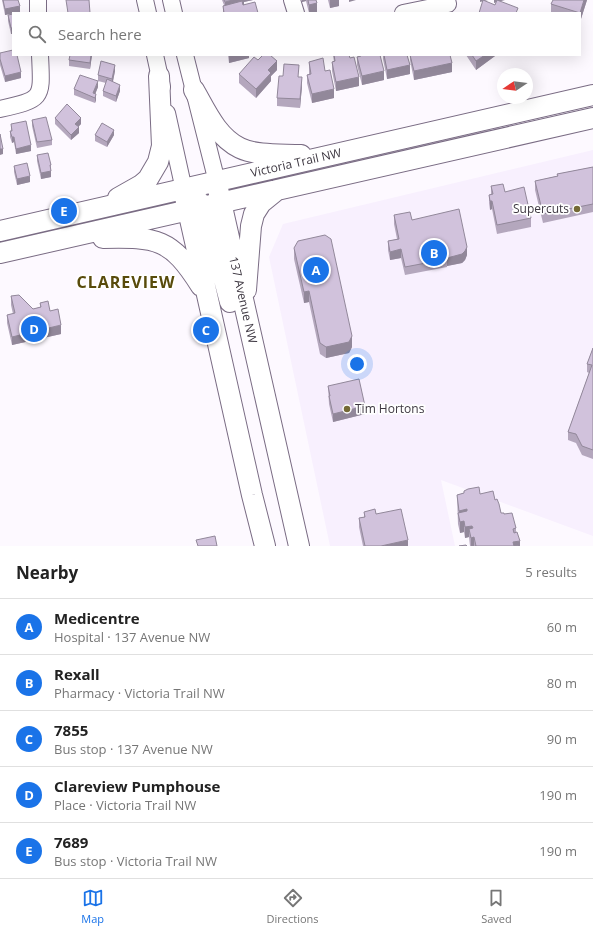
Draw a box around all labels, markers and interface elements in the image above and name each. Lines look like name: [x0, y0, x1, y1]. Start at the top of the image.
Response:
search box: [12, 12, 581, 56]
icon: search: [26, 23, 48, 45]
text: Search here: [58, 24, 142, 44]
north arrow: [497, 68, 533, 104]
street label: Victoria Trail NW: [249, 144, 343, 181]
pin: E: [51, 196, 77, 226]
place label: Supercuts: [513, 200, 569, 217]
marker: Supercuts: [572, 204, 582, 214]
pin: B: [421, 238, 447, 268]
street label: 137 Avenue NW: [225, 255, 262, 345]
pin: A: [303, 255, 329, 285]
district label: CLAREVIEW: [77, 271, 175, 293]
pin: D: [21, 314, 47, 344]
pin: C: [193, 315, 219, 345]
your location: [347, 354, 367, 374]
place label: Tim Hortons: [355, 400, 425, 417]
marker: Tim Hortons: [342, 404, 352, 414]
text: Nearby: [16, 561, 78, 584]
text: 5 results: [525, 563, 577, 581]
text: Medicentre: [54, 608, 140, 628]
text: A: [25, 618, 33, 636]
text: 60 m: [547, 618, 577, 636]
text: Hospital · 137 Avenue NW: [54, 628, 210, 646]
text: Rexall: [54, 664, 100, 684]
text: B: [25, 674, 33, 692]
text: 80 m: [547, 674, 577, 692]
text: Pharmacy · Victoria Trail NW: [54, 684, 225, 702]
text: 7855: [54, 720, 88, 740]
text: C: [25, 730, 33, 748]
text: 90 m: [547, 730, 577, 748]
text: Bus stop · 137 Avenue NW: [54, 740, 213, 758]
text: Clareview Pumphouse: [54, 776, 220, 796]
text: D: [24, 786, 34, 804]
text: 190 m: [539, 786, 577, 804]
text: Place · Victoria Trail NW: [54, 796, 196, 814]
text: 7689: [54, 832, 88, 852]
text: E: [25, 842, 33, 860]
text: 190 m: [539, 842, 577, 860]
text: Bus stop · Victoria Trail NW: [54, 852, 217, 870]
tab: Map: [81, 887, 104, 926]
tab: Directions: [267, 887, 319, 926]
tab: Saved: [481, 887, 512, 926]

